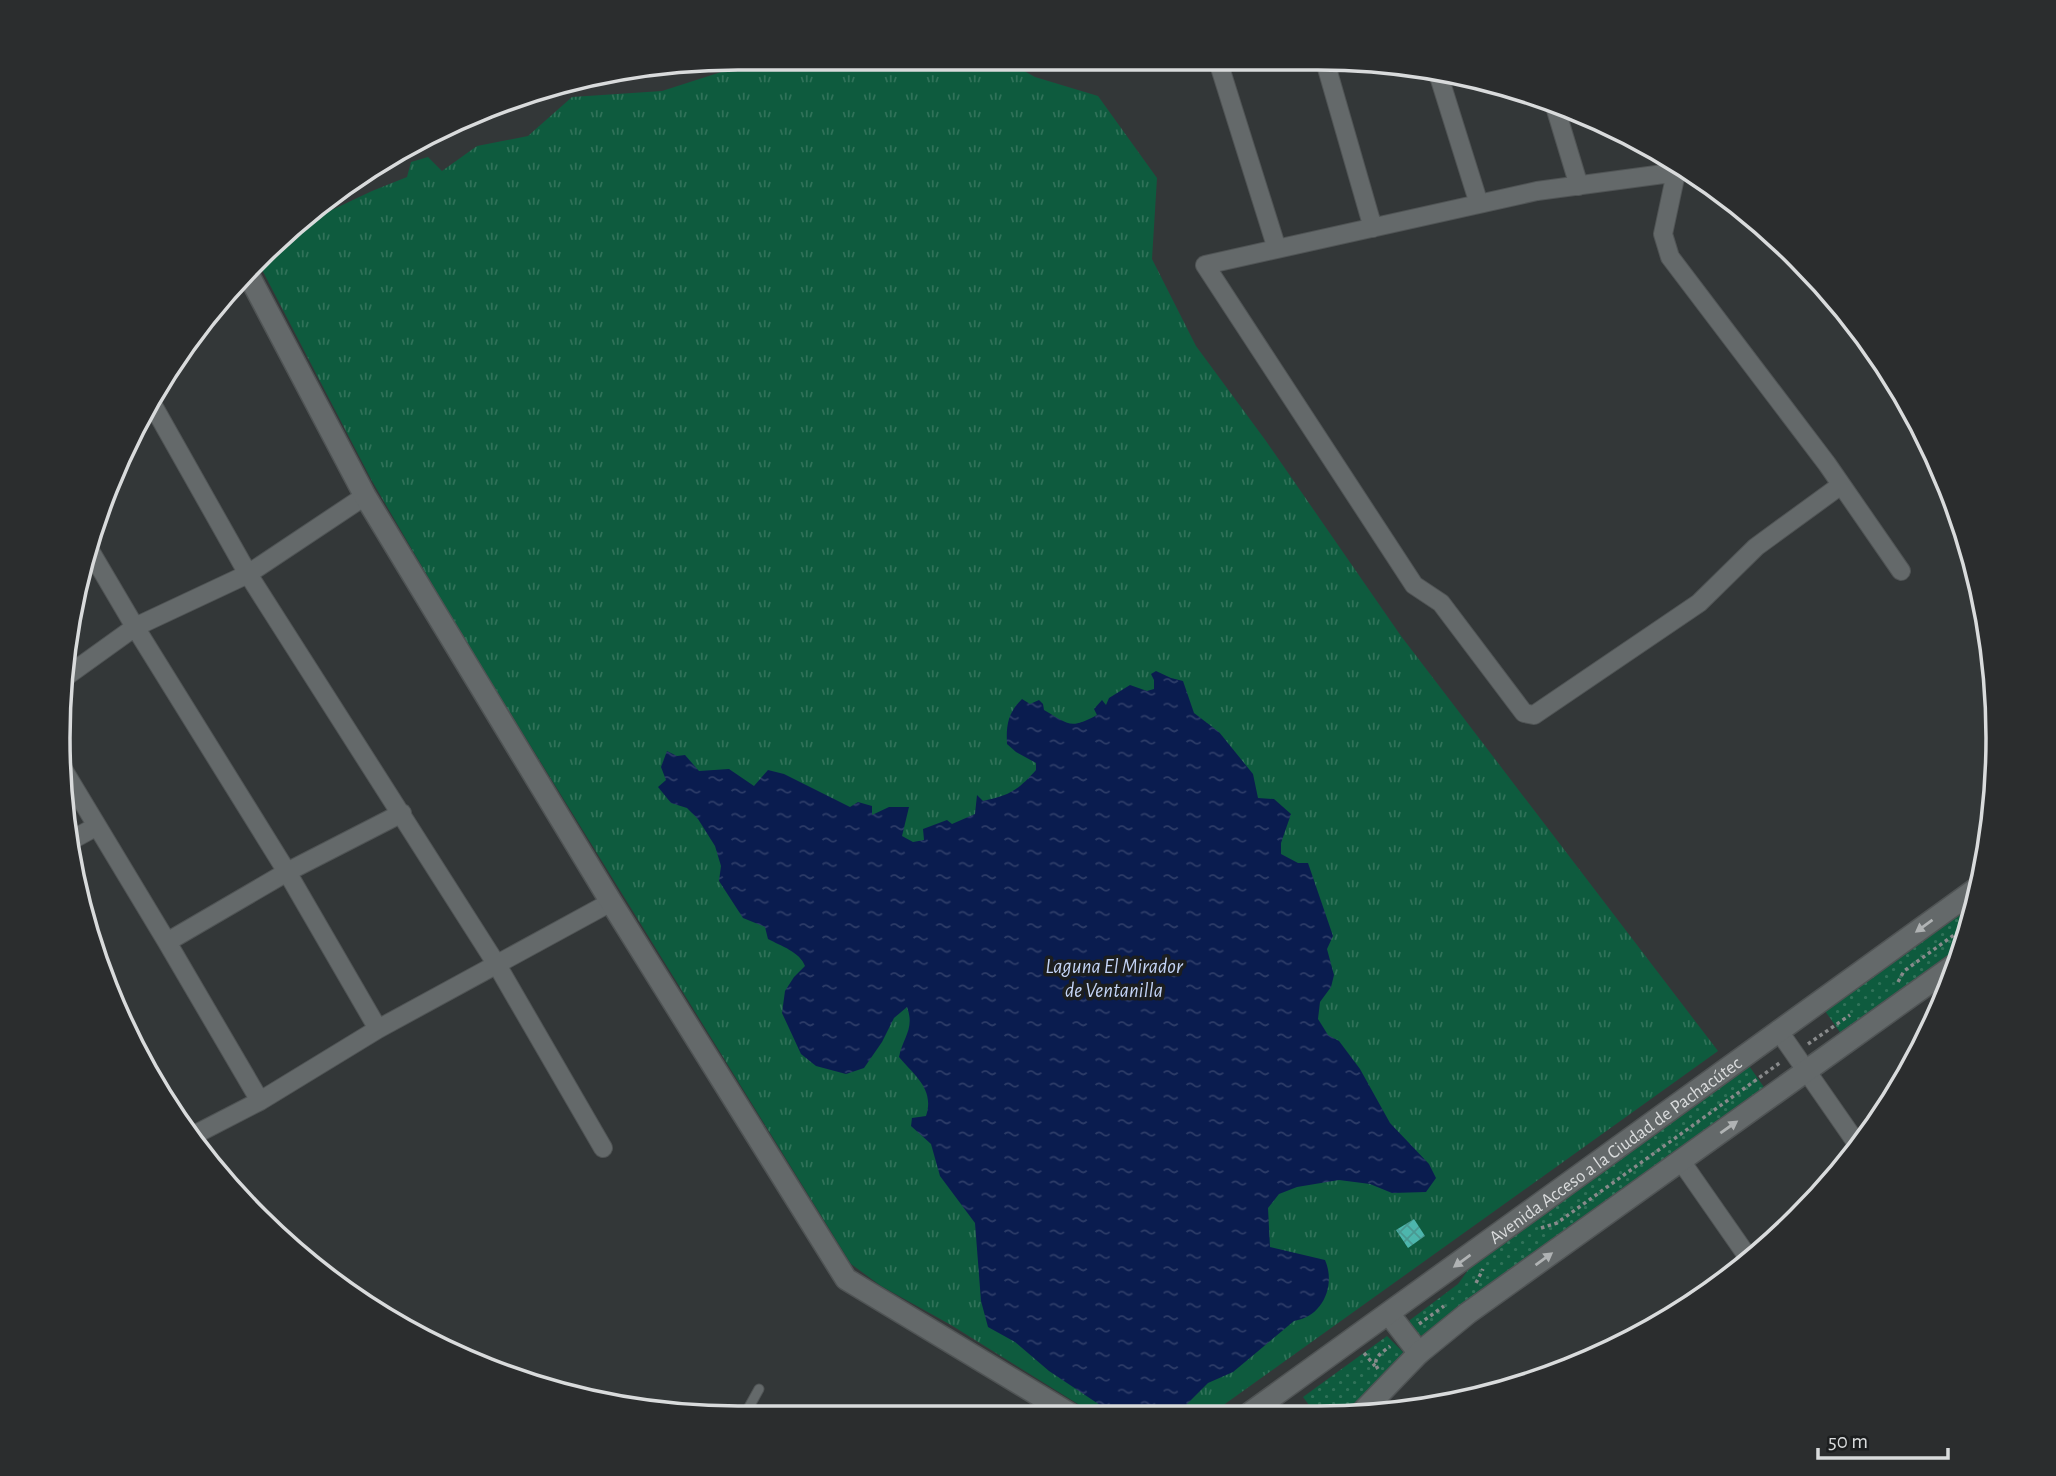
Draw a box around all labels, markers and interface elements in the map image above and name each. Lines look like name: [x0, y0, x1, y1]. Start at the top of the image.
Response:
one-way arrow: [1915, 919, 1933, 933]
water label: Laguna El Mirador de Ventanilla: [1045, 956, 1184, 1001]
street label: Avenida Acceso a la Ciudad de Pachacútec: [1486, 1054, 1745, 1248]
one-way arrow: [1720, 1120, 1738, 1134]
one-way arrow: [1535, 1252, 1553, 1266]
one-way arrow: [1453, 1254, 1472, 1268]
scale bar: [1818, 1416, 1948, 1460]
text: 50 m: [1828, 1431, 1868, 1452]

